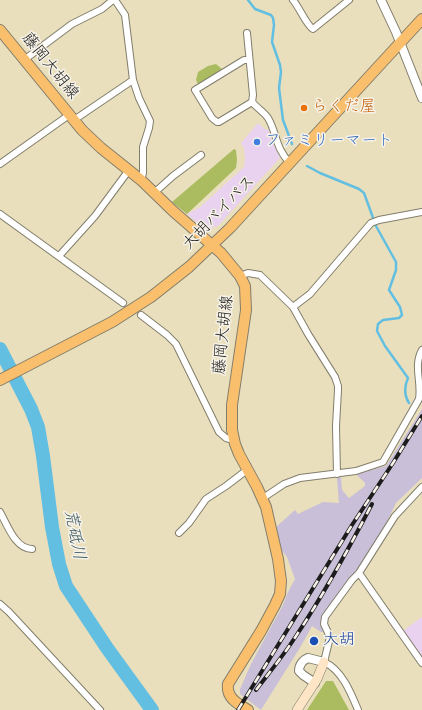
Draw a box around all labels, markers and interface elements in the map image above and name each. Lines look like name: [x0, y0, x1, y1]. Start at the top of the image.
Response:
street label: 藤岡大胡線: [16, 30, 82, 104]
place label: らくだ屋: [312, 98, 376, 118]
marker: らくだ屋: [299, 103, 309, 113]
place label: ファミリーマート: [265, 132, 393, 152]
marker: ファミリーマート: [252, 137, 262, 147]
street label: 大胡バイパス: [180, 173, 260, 255]
street label: 藤岡大胡線: [211, 294, 239, 376]
water label: 荒砥川: [58, 508, 88, 562]
place label: 大胡: [323, 631, 355, 651]
marker: 大胡: [308, 635, 320, 647]

